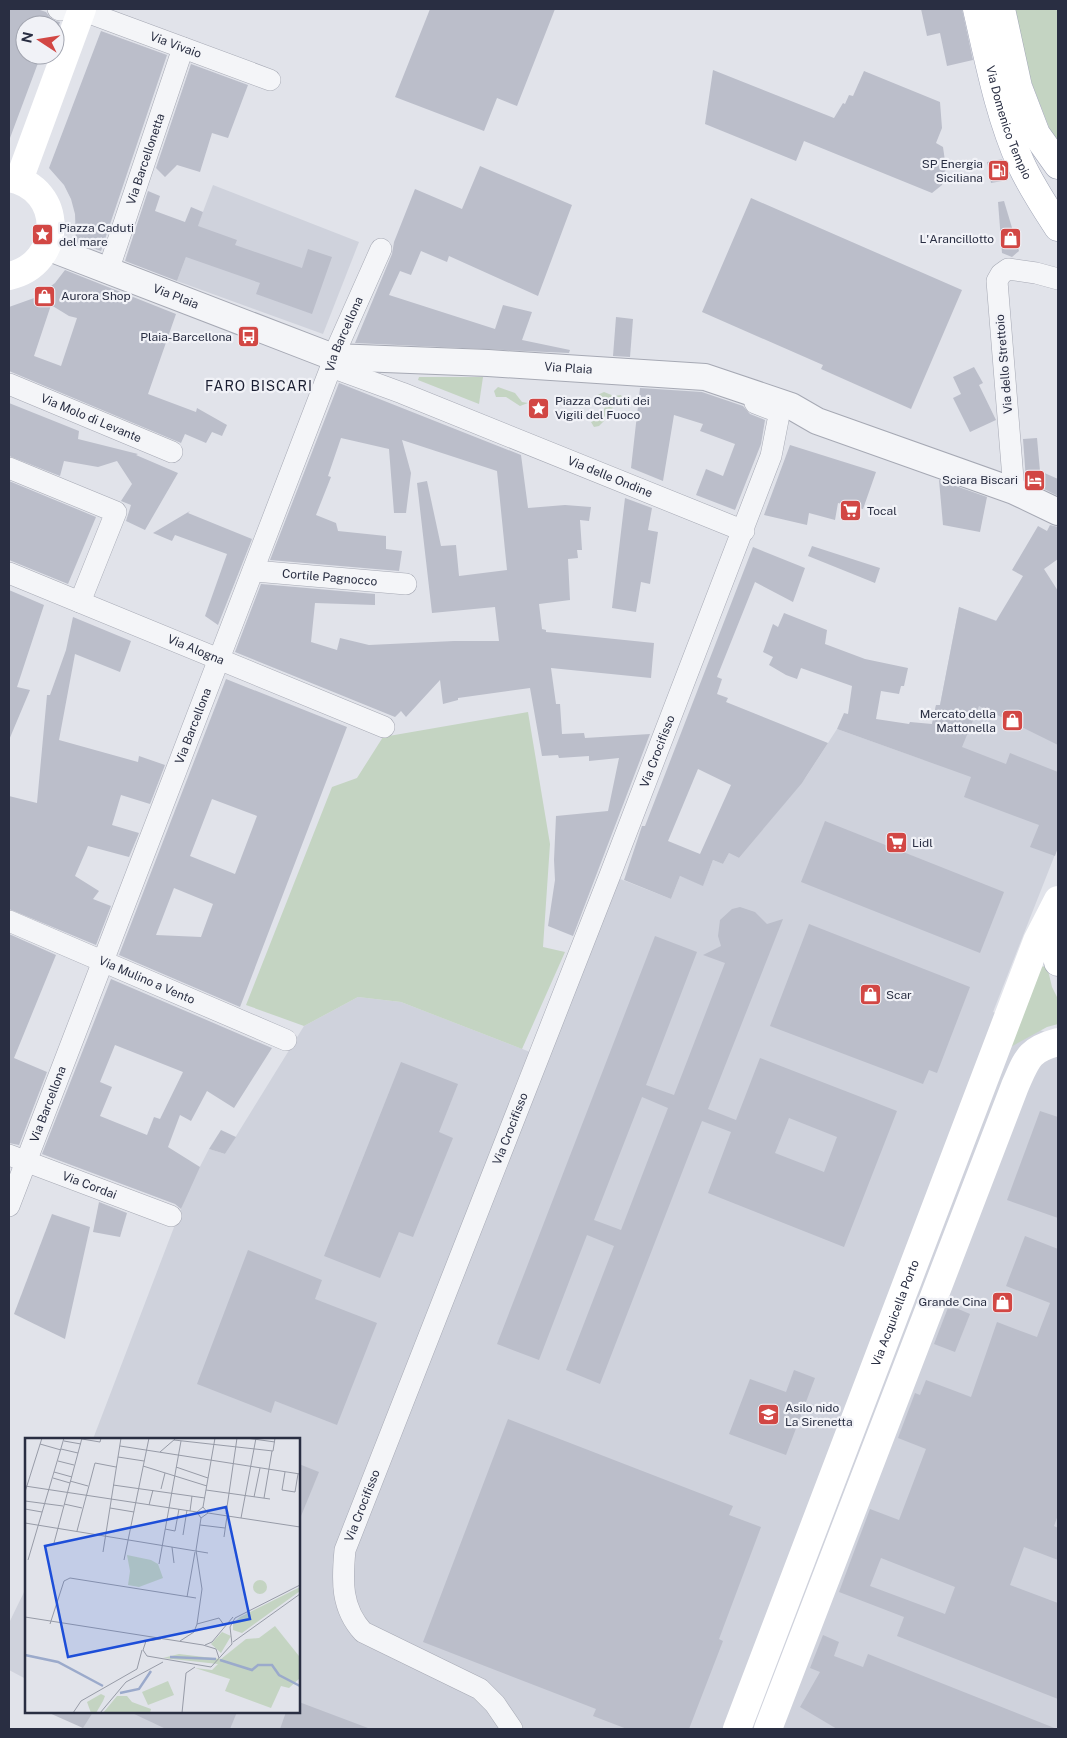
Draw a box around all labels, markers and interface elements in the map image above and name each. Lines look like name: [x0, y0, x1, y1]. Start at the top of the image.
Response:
north arrow: [15, 15, 65, 65]
street label: Via Vivaio: [148, 29, 204, 61]
text: N: [18, 30, 36, 44]
street label: Via Domenico Tempio: [983, 64, 1035, 182]
street label: Via Barcellonetta: [124, 112, 167, 207]
place label: SP Energia Siciliana: [922, 157, 983, 185]
fuel station icon: SP Energia Siciliana: [987, 159, 1011, 183]
place label: Piazza Caduti del mare: [59, 221, 134, 249]
place icon: Piazza Caduti del mare: [31, 223, 55, 247]
shop icon: L'Arancillotto: [998, 227, 1022, 251]
place label: L'Arancillotto: [919, 232, 994, 246]
street label: Via Plaia: [151, 281, 201, 312]
shop icon: Aurora Shop: [33, 284, 57, 308]
place label: Aurora Shop: [61, 289, 131, 303]
street label: Via Barcellona: [323, 294, 366, 374]
street label: Via dello Strettoio: [993, 314, 1015, 414]
bus stop icon: Plaia-Barcellona: [236, 325, 260, 349]
place label: Plaia-Barcellona: [140, 330, 232, 344]
street label: Via Plaia: [544, 360, 593, 377]
district label: FARO BISCARI: [205, 378, 313, 394]
street label: Via Molo di Levante: [39, 391, 144, 446]
place label: Piazza Caduti dei Vigili del Fuoco: [555, 394, 650, 422]
place icon: Piazza Caduti dei Vigili del Fuoco: [527, 396, 551, 420]
street label: Via delle Ondine: [565, 454, 655, 500]
hotel icon: Sciara Biscari: [1022, 468, 1046, 492]
place label: Sciara Biscari: [942, 473, 1018, 487]
supermarket icon: Tocal: [839, 499, 863, 523]
place label: Tocal: [867, 504, 897, 518]
street label: Cortile Pagnocco: [282, 566, 378, 589]
street label: Via Alogna: [165, 632, 226, 668]
street label: Via Barcellona: [172, 686, 214, 766]
place label: Mercato della Mattonella: [920, 707, 996, 735]
shop icon: Mercato della Mattonella: [1000, 709, 1024, 733]
street label: Via Crocifisso: [637, 713, 678, 790]
supermarket icon: Lidl: [884, 831, 908, 855]
place label: Lidl: [912, 836, 933, 850]
street label: Via Mulino a Vento: [97, 953, 197, 1007]
shop icon: Scar: [858, 983, 882, 1007]
place label: Scar: [886, 988, 912, 1002]
street label: Via Barcellona: [27, 1064, 69, 1144]
street label: Via Crocifisso: [490, 1090, 531, 1167]
street label: Via Cordai: [60, 1169, 119, 1202]
street label: Via Acquicella Porto: [869, 1258, 922, 1368]
shop icon: Grande Cina: [991, 1290, 1015, 1314]
place label: Grande Cina: [919, 1295, 987, 1309]
place label: Asilo nido La Sirenetta: [785, 1401, 853, 1429]
school or university icon: Asilo nido La Sirenetta: [757, 1403, 781, 1427]
inset map: [25, 1438, 300, 1713]
street label: Via Crocifisso: [342, 1467, 383, 1544]

